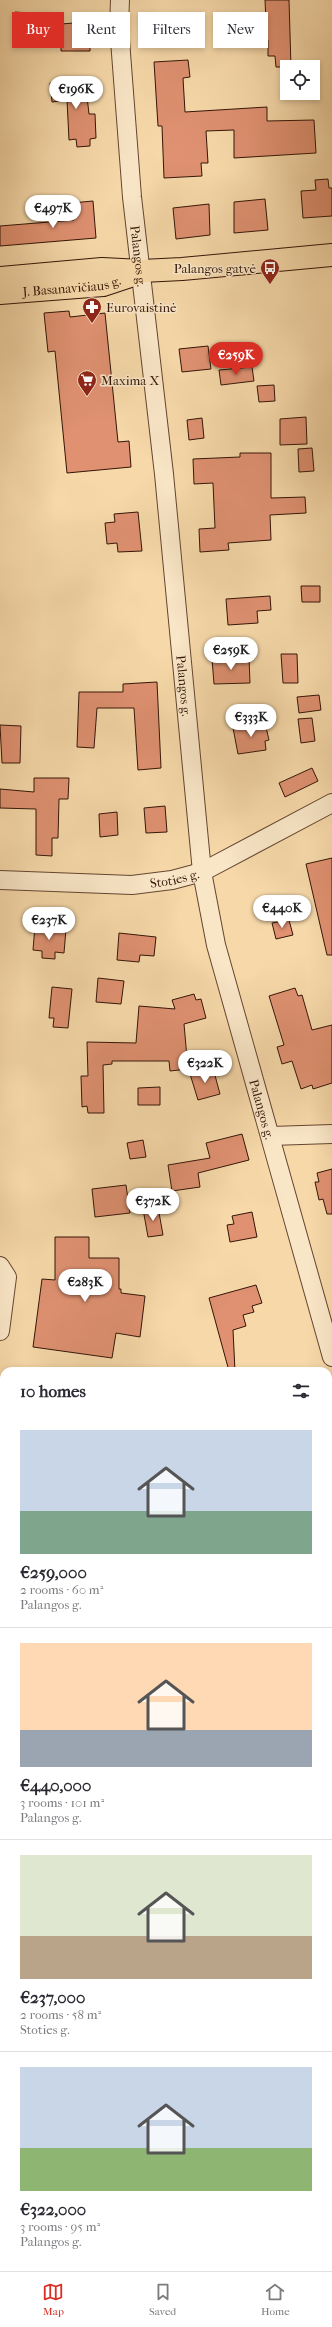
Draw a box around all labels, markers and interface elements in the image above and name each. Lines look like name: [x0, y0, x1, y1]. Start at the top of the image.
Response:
chip: Buy: [12, 12, 64, 48]
chip: Rent: [72, 12, 130, 48]
chip: Filters: [138, 12, 205, 48]
chip: New: [213, 12, 268, 48]
map controls: [280, 60, 320, 100]
button: locate: [280, 60, 320, 100]
pin: €196K: [48, 76, 104, 110]
text: €196K: [58, 81, 94, 96]
pin: €497K: [25, 195, 81, 229]
text: €497K: [34, 200, 72, 215]
street label: Palangos g.: [128, 225, 150, 288]
bus stop icon: Palangos gatvė: [259, 257, 281, 285]
place label: Palangos gatvė: [174, 261, 257, 276]
street label: J. Basanavičiaus g.: [21, 272, 123, 299]
pharmacy icon: Eurovaistinė: [81, 296, 103, 324]
place label: Eurovaistinė: [106, 300, 177, 315]
pin: €259K: [208, 342, 264, 376]
text: €259K: [218, 347, 254, 362]
supermarket icon: Maxima X: [76, 369, 98, 397]
place label: Maxima X: [101, 373, 159, 388]
pin: €259K: [203, 637, 259, 671]
text: €259K: [213, 642, 249, 657]
street label: Palangos g.: [174, 654, 195, 717]
pin: €333K: [223, 704, 279, 738]
text: €333K: [234, 709, 268, 724]
street label: Stoties g.: [149, 866, 201, 890]
pin: €440K: [254, 895, 310, 929]
text: €440K: [262, 900, 302, 915]
pin: €237K: [21, 907, 77, 941]
text: €237K: [31, 912, 67, 927]
pin: €322K: [177, 1050, 233, 1084]
text: €322K: [187, 1055, 223, 1070]
street label: Palangos g.: [247, 1077, 278, 1141]
pin: €372K: [125, 1188, 181, 1222]
text: €372K: [135, 1193, 171, 1208]
pin: €283K: [57, 1269, 113, 1303]
text: €283K: [67, 1274, 103, 1289]
icon: filters: [290, 1380, 312, 1402]
text: 10 homes: [20, 1381, 86, 1401]
icon: home: [130, 1456, 202, 1528]
text: €259,000: [20, 1562, 87, 1582]
text: 2 rooms · 60 m²: [20, 1582, 103, 1597]
text: Palangos g.: [20, 1597, 81, 1612]
icon: home: [130, 1669, 202, 1741]
text: €440,000: [20, 1775, 91, 1795]
text: 3 rooms · 101 m²: [20, 1795, 104, 1810]
text: Palangos g.: [20, 1810, 81, 1825]
icon: home: [130, 1881, 202, 1953]
text: €237,000: [20, 1987, 85, 2007]
text: 2 rooms · 58 m²: [20, 2007, 101, 2022]
text: Stoties g.: [20, 2022, 70, 2037]
icon: home: [130, 2093, 202, 2165]
text: €322,000: [20, 2199, 86, 2219]
text: 3 rooms · 95 m²: [20, 2219, 100, 2234]
text: Palangos g.: [20, 2234, 81, 2249]
tab: Map: [42, 2281, 64, 2318]
tab: Saved: [149, 2281, 176, 2318]
tab: Home: [261, 2281, 290, 2318]

